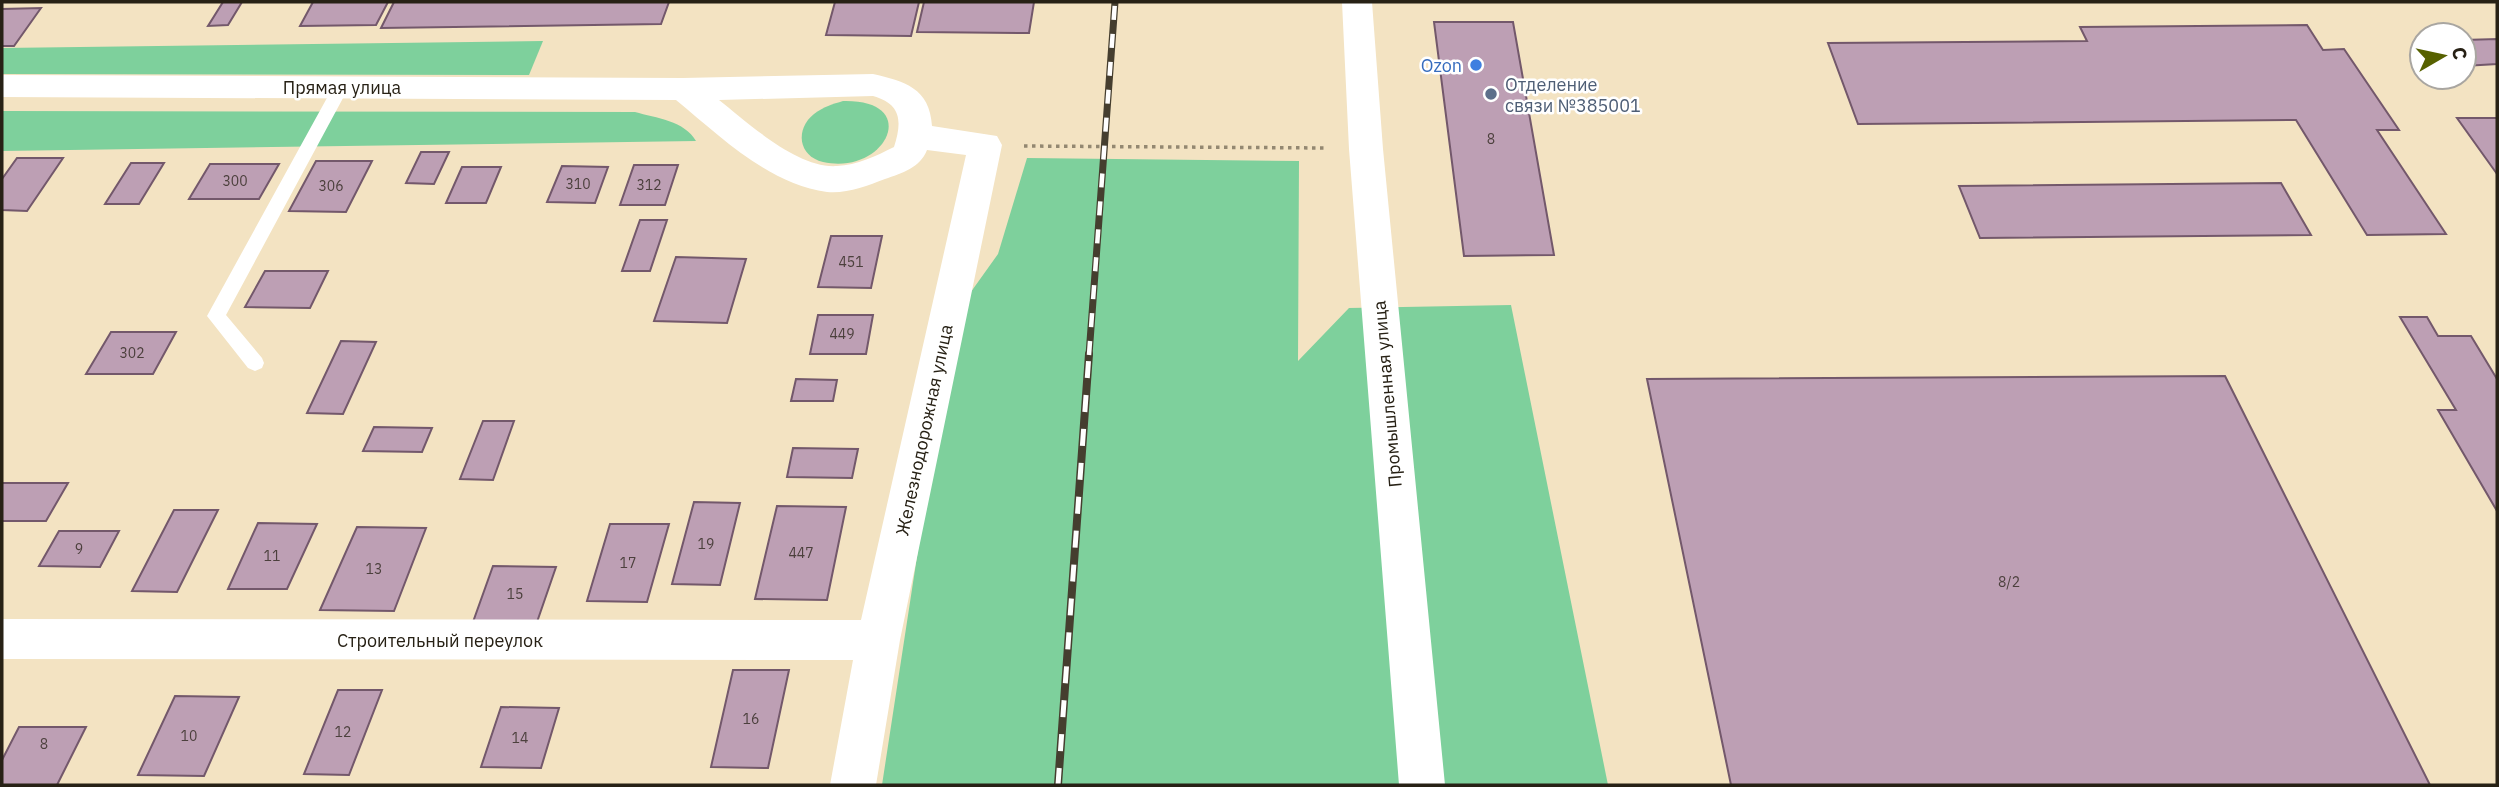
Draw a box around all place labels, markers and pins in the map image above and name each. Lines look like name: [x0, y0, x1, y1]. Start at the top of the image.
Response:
place label: Ozon: [1421, 54, 1462, 77]
marker: Ozon: [1468, 57, 1484, 73]
place label: Отделение связи №385001: [1505, 73, 1641, 117]
marker: Отделение связи №385001: [1483, 86, 1499, 102]

